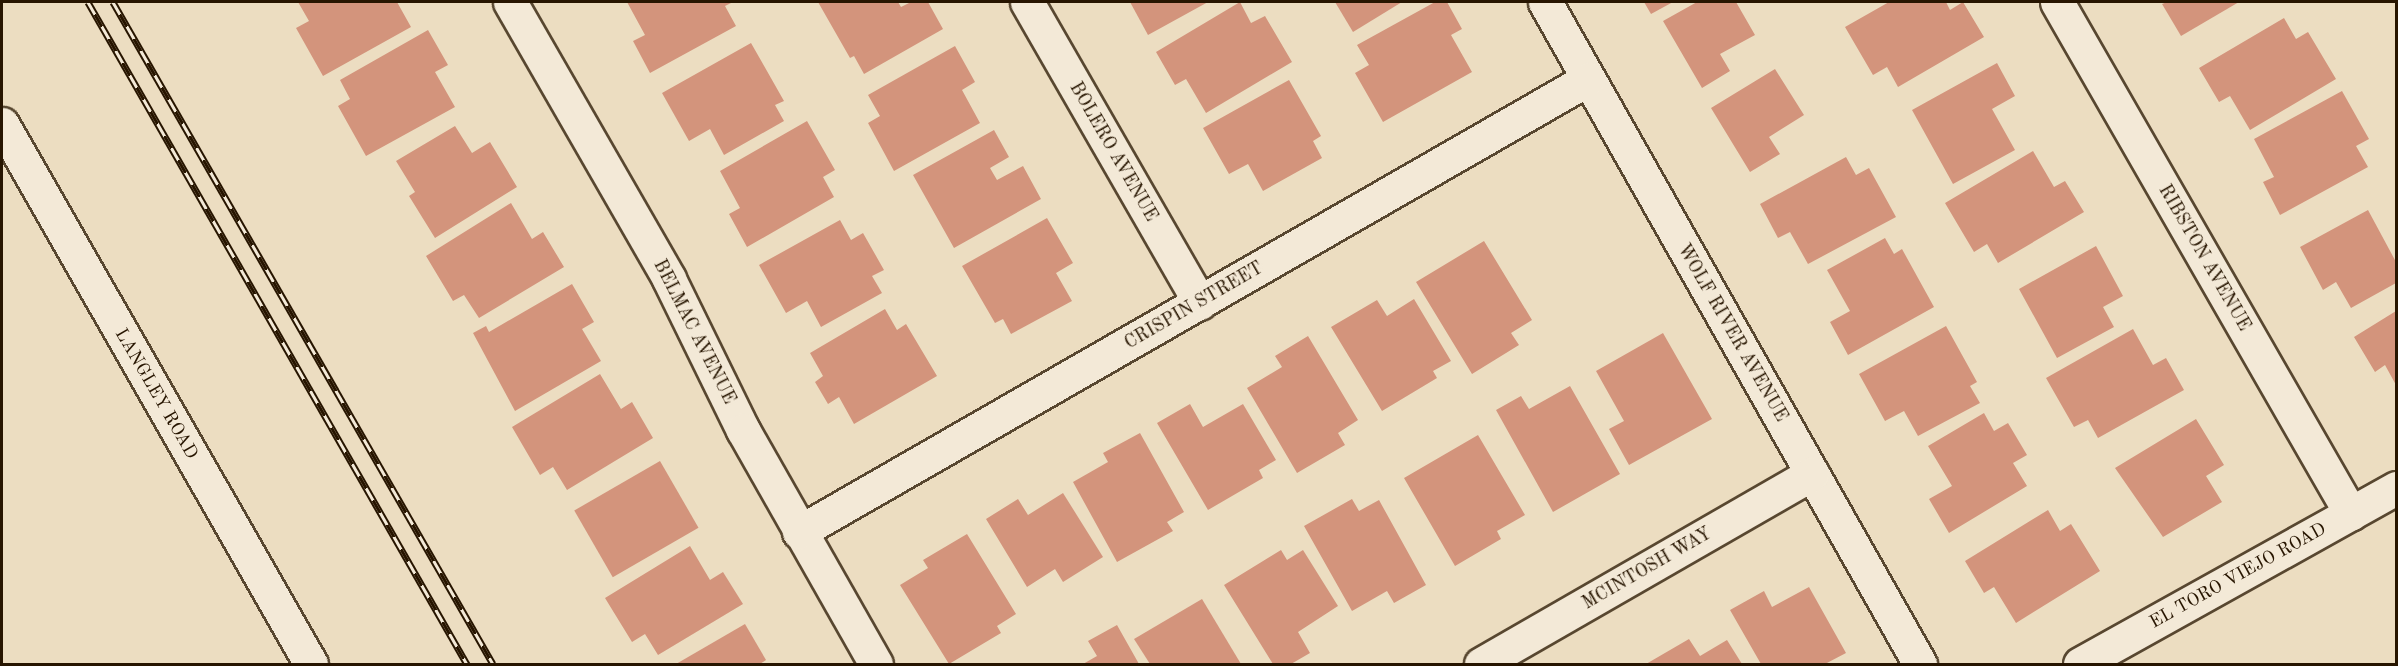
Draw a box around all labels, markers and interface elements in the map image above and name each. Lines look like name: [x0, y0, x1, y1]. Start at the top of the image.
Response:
street label: BOLERO AVENUE: [1064, 78, 1162, 226]
street label: RIBSTON AVENUE: [2153, 181, 2255, 335]
street label: WOLF RIVER AVENUE: [1672, 240, 1792, 426]
street label: BELMAC AVENUE: [648, 256, 740, 408]
street label: CRISPIN STREET: [1121, 258, 1267, 354]
street label: LANGLEY ROAD: [110, 325, 202, 463]
street label: EL TORO VIEJO ROAD: [2146, 518, 2330, 634]
street label: MCINTOSH WAY: [1579, 523, 1715, 615]

